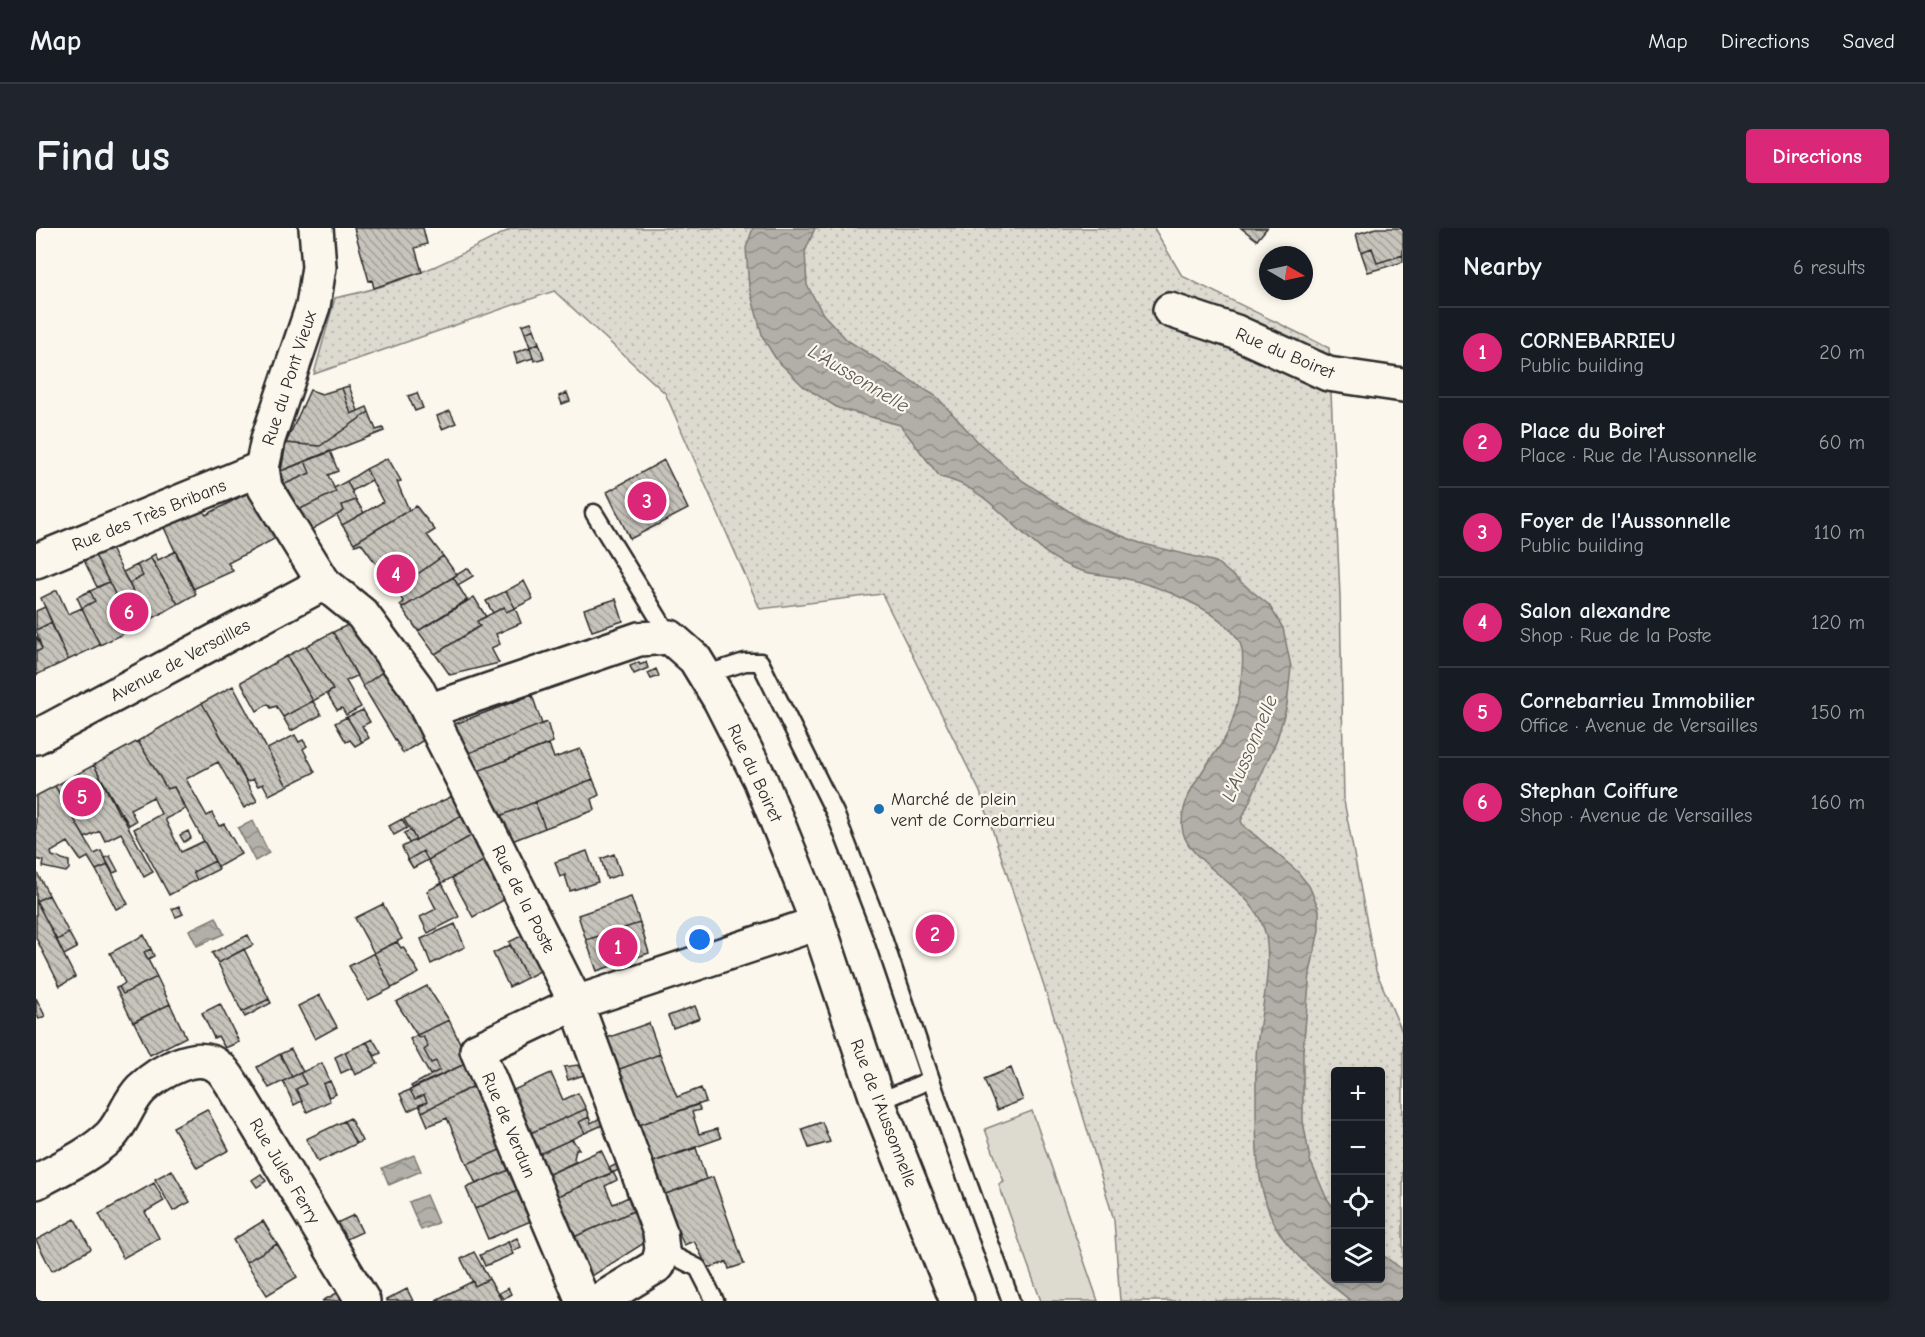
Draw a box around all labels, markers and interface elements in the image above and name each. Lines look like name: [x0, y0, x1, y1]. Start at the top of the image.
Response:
text: Map: [30, 25, 81, 57]
text: Map: [1648, 29, 1688, 53]
text: Directions: [1721, 29, 1810, 53]
text: Saved: [1843, 29, 1895, 53]
button: Directions: [1746, 129, 1889, 183]
text: Find us: [36, 132, 170, 181]
north arrow: [1259, 246, 1313, 300]
text: Nearby: [1463, 252, 1542, 282]
text: 6 results: [1793, 256, 1865, 279]
street label: Rue du Pont Vieux: [258, 308, 321, 448]
street label: Rue du Boiret: [1232, 323, 1338, 384]
text: CORNEBARRIEU: [1520, 328, 1675, 354]
water label: L'Aussonnelle: [804, 339, 913, 418]
text: 1: [1479, 341, 1486, 364]
text: 20 m: [1819, 341, 1865, 364]
text: Public building: [1520, 354, 1644, 377]
text: Place du Boiret: [1520, 418, 1665, 444]
text: 2: [1478, 431, 1487, 454]
text: 60 m: [1819, 431, 1865, 454]
text: Place · Rue de l'Aussonnelle: [1520, 444, 1757, 467]
street label: Rue des Très Bribans: [69, 475, 229, 556]
pin: 3: [628, 478, 666, 524]
text: Foyer de l'Aussonnelle: [1520, 508, 1731, 534]
text: 3: [1478, 521, 1487, 544]
text: 110 m: [1814, 521, 1865, 544]
text: Public building: [1520, 534, 1644, 557]
pin: 4: [376, 552, 416, 596]
pin: 6: [110, 590, 148, 634]
text: Salon alexandre: [1520, 598, 1671, 624]
text: 4: [1478, 611, 1487, 634]
text: 120 m: [1811, 611, 1865, 634]
street label: Avenue de Versailles: [107, 615, 254, 706]
text: Shop · Rue de la Poste: [1520, 624, 1712, 647]
text: Cornebarrieu Immobilier: [1520, 688, 1754, 714]
water label: L'Aussonnelle: [1217, 691, 1282, 805]
text: 5: [1477, 701, 1488, 724]
text: 150 m: [1811, 701, 1865, 724]
text: Office · Avenue de Versailles: [1520, 714, 1758, 737]
street label: Rue du Boiret: [723, 721, 787, 826]
pin: 5: [62, 774, 102, 820]
text: Stephan Coiffure: [1520, 778, 1678, 804]
place label: Marché de plein vent de Cornebarrieu: [890, 789, 1055, 831]
text: 6: [1477, 791, 1488, 814]
text: 160 m: [1811, 791, 1865, 814]
marker: Marché de plein vent de Cornebarrieu: [872, 802, 886, 816]
text: Shop · Avenue de Versailles: [1520, 804, 1752, 827]
street label: Rue de la Poste: [487, 842, 560, 957]
pin: 2: [916, 912, 954, 956]
pin: 1: [598, 924, 638, 970]
your location: [685, 925, 714, 954]
street label: Rue de l'Aussonnelle: [846, 1036, 921, 1190]
map controls: [1331, 1067, 1385, 1283]
button: +: [1331, 1067, 1385, 1121]
street label: Rue de Verdun: [477, 1069, 540, 1181]
street label: Rue Jules Ferry: [245, 1115, 325, 1229]
button: −: [1331, 1121, 1385, 1175]
button: locate: [1331, 1175, 1385, 1229]
button: layers: [1331, 1229, 1385, 1283]

